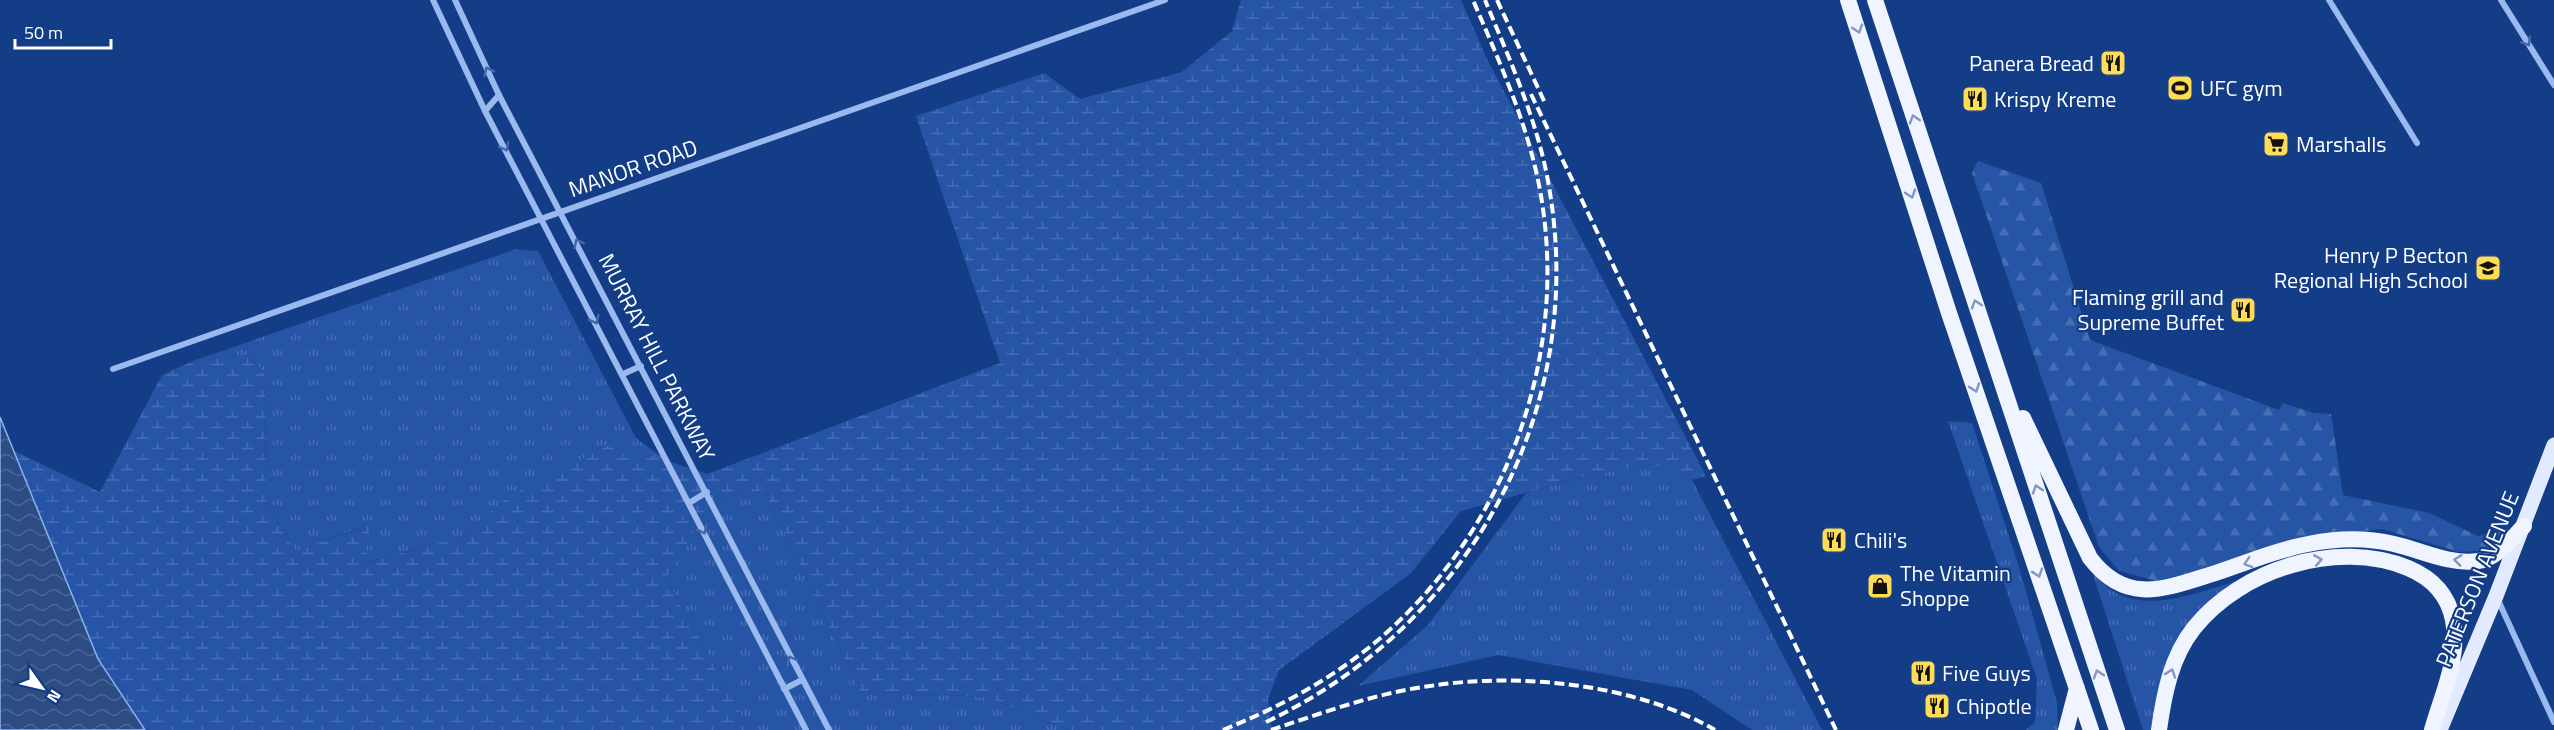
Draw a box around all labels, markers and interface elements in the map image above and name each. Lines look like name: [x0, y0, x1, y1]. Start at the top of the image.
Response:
scale bar: [15, 12, 111, 50]
text: 50 m: [24, 19, 63, 46]
one-way arrow: [1851, 23, 1863, 34]
one-way arrow: [2520, 36, 2532, 46]
place label: Panera Bread: [1969, 46, 2094, 80]
restaurant icon: Panera Bread: [2098, 48, 2128, 78]
one-way arrow: [483, 66, 495, 77]
place label: UFC gym: [2200, 71, 2283, 105]
sports icon: UFC gym: [2165, 73, 2195, 103]
place label: Krispy Kreme: [1994, 82, 2116, 116]
restaurant icon: Krispy Kreme: [1960, 84, 1990, 114]
one-way arrow: [1909, 114, 1921, 125]
place label: Marshalls: [2296, 127, 2387, 161]
supermarket icon: Marshalls: [2261, 129, 2291, 159]
street label: MANOR ROAD: [564, 130, 702, 206]
one-way arrow: [498, 141, 509, 151]
one-way arrow: [1904, 188, 1916, 199]
place label: Henry P Becton Regional High School: [2274, 238, 2468, 297]
one-way arrow: [574, 239, 585, 250]
street label: MURRAY HILL PARKWAY: [590, 247, 724, 467]
school or university icon: Henry P Becton Regional High School: [2473, 253, 2503, 283]
place label: Flaming grill and Supreme Buffet: [2072, 280, 2224, 339]
restaurant icon: Flaming grill and Supreme Buffet: [2228, 295, 2258, 325]
one-way arrow: [1970, 299, 1983, 310]
one-way arrow: [588, 313, 599, 324]
one-way arrow: [1968, 382, 1981, 393]
one-way arrow: [2032, 484, 2044, 495]
street label: PATERSON AVENUE: [2426, 486, 2528, 672]
place label: Chili's: [1854, 523, 1907, 557]
one-way arrow: [696, 524, 708, 535]
restaurant icon: Chili's: [1819, 525, 1849, 555]
one-way arrow: [2313, 554, 2323, 567]
one-way arrow: [2453, 554, 2462, 567]
place label: The Vitamin Shoppe: [1900, 556, 2011, 615]
one-way arrow: [2243, 556, 2254, 568]
one-way arrow: [2031, 567, 2043, 578]
shop icon: The Vitamin Shoppe: [1865, 571, 1895, 601]
one-way arrow: [787, 656, 798, 666]
place label: Five Guys: [1942, 656, 2031, 690]
north arrow: [12, 658, 72, 718]
restaurant icon: Five Guys: [1908, 658, 1938, 688]
one-way arrow: [2164, 668, 2177, 679]
one-way arrow: [2093, 669, 2106, 680]
text: N: [41, 685, 67, 708]
place label: Chipotle: [1956, 689, 2032, 723]
restaurant icon: Chipotle: [1922, 691, 1952, 721]

